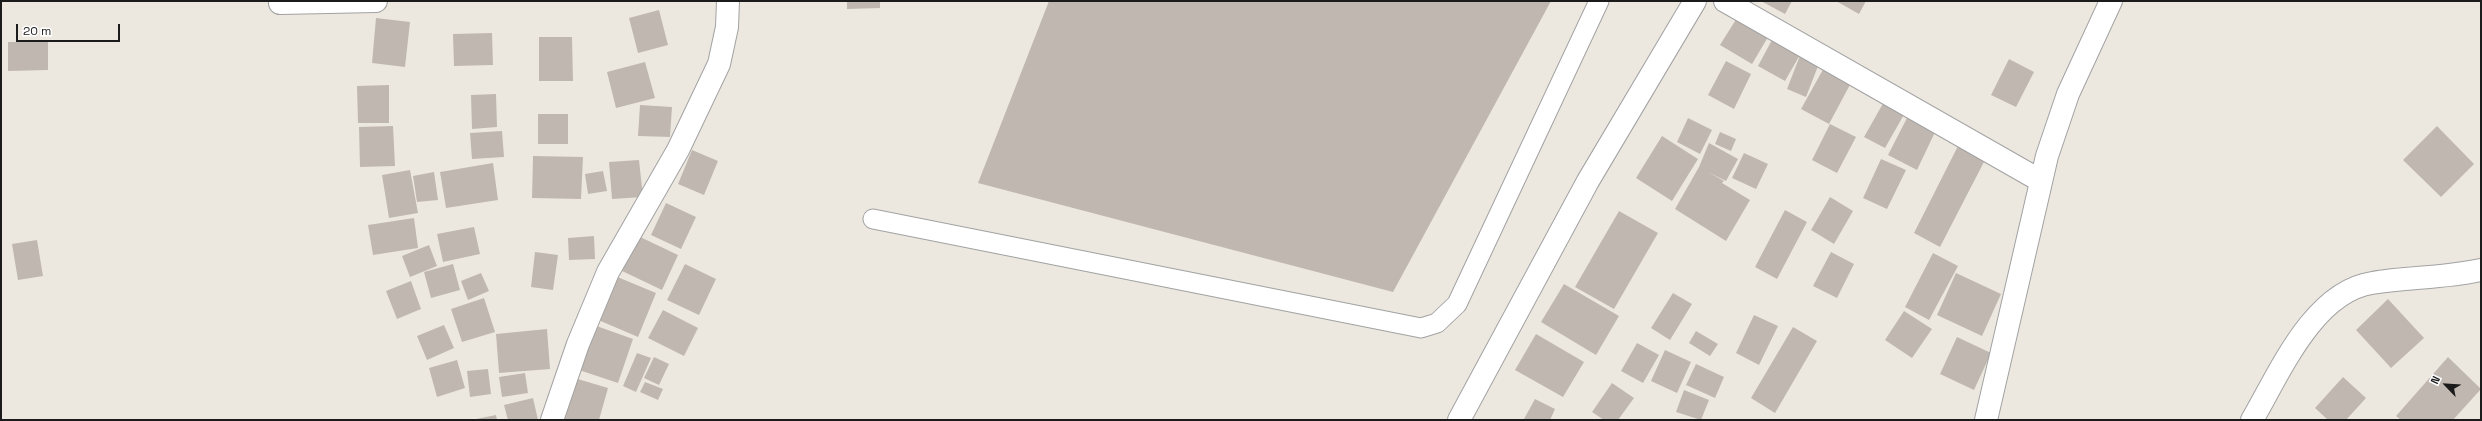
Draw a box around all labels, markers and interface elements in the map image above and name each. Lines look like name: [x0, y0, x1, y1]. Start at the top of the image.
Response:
scale bar: [18, 16, 122, 42]
text: 20 m: [23, 23, 51, 39]
north arrow: [2426, 365, 2466, 405]
text: N: [2427, 374, 2443, 386]

